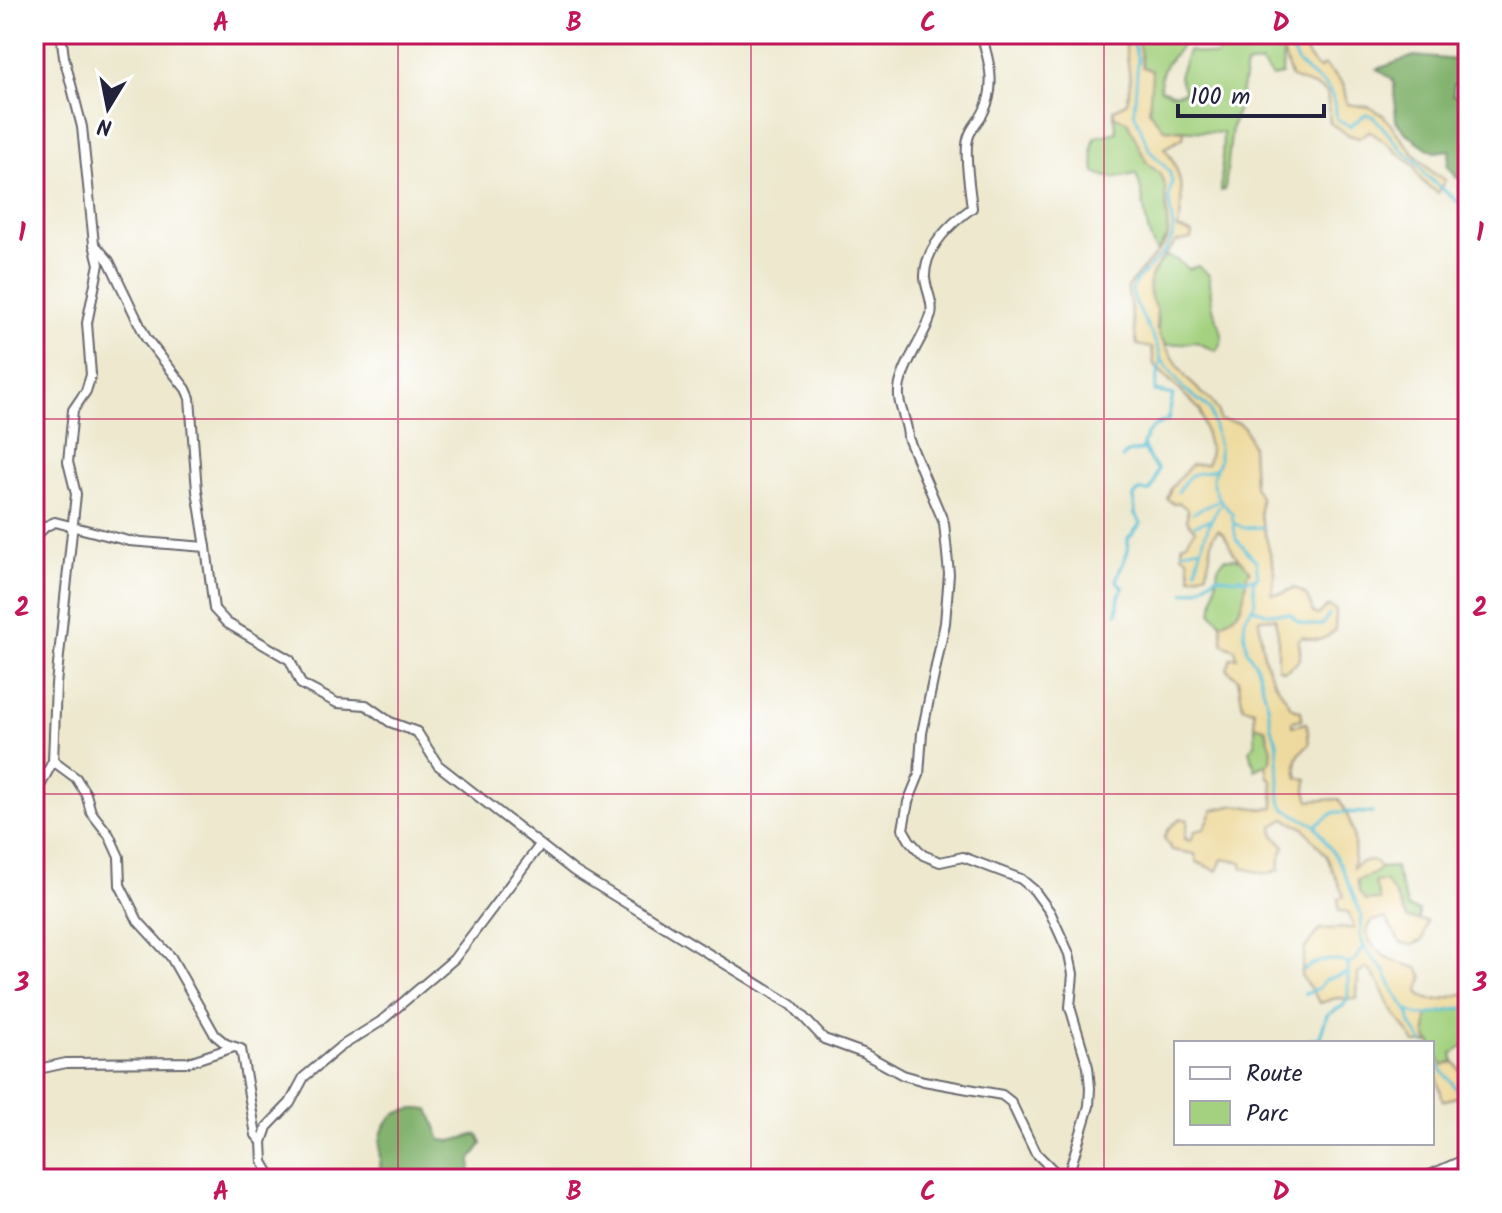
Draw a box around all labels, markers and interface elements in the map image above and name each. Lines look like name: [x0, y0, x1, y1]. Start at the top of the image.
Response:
text: A: [213, 3, 229, 45]
text: B: [566, 3, 582, 45]
text: C: [920, 3, 936, 45]
text: D: [1272, 3, 1290, 45]
north arrow: [68, 68, 148, 148]
scale bar: [1178, 68, 1324, 118]
text: 100 m: [1190, 78, 1250, 117]
text: N: [95, 107, 115, 144]
text: 1: [18, 213, 26, 255]
text: 1: [1476, 213, 1484, 255]
text: 2: [14, 588, 30, 630]
text: 2: [1472, 588, 1488, 630]
text: 3: [14, 963, 29, 1005]
text: 3: [1472, 963, 1487, 1005]
legend: [1174, 1041, 1434, 1145]
text: Route: [1246, 1055, 1303, 1094]
text: Parc: [1246, 1095, 1289, 1134]
text: A: [213, 1172, 229, 1213]
text: B: [566, 1172, 582, 1213]
text: C: [920, 1172, 936, 1213]
text: D: [1272, 1172, 1290, 1213]

